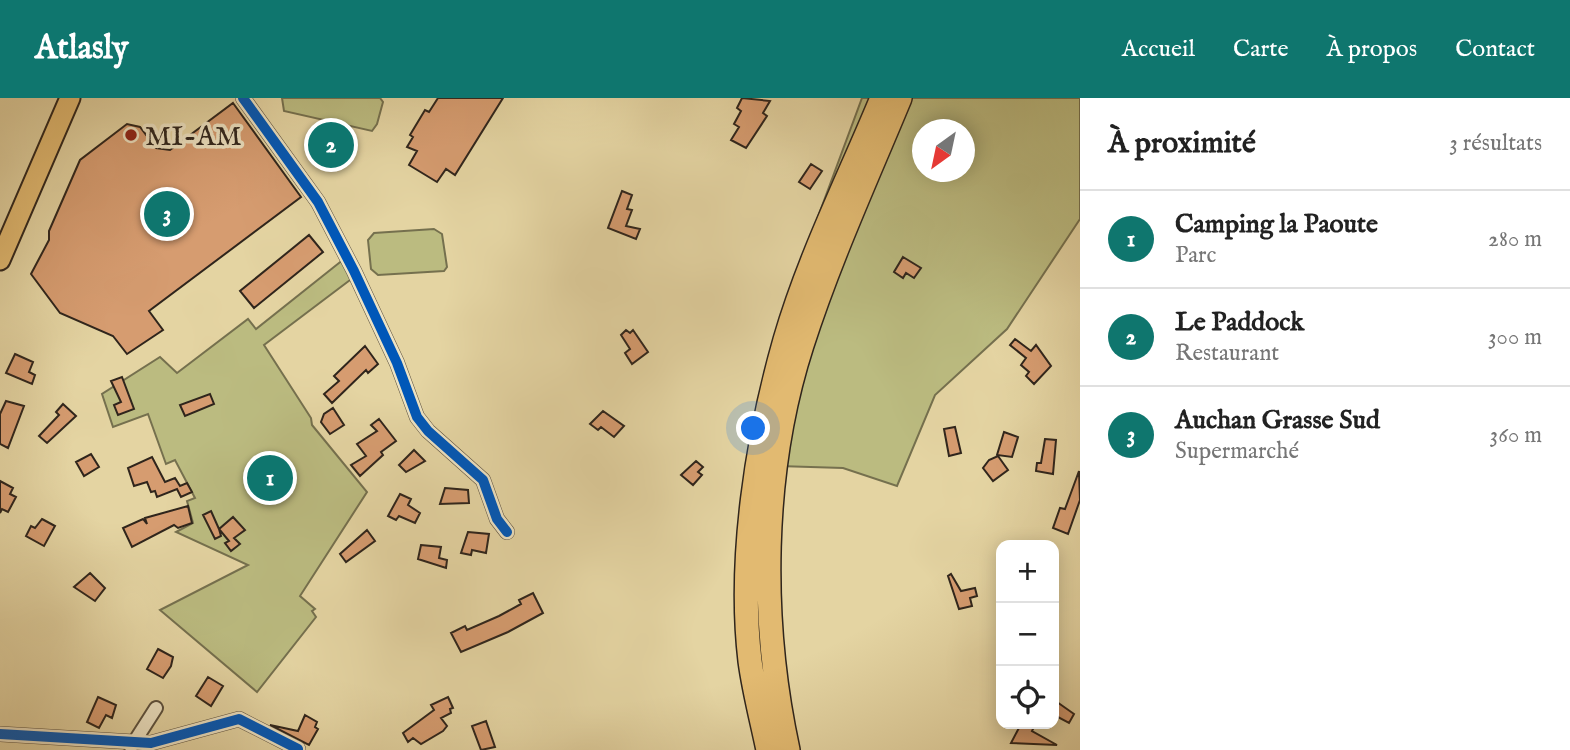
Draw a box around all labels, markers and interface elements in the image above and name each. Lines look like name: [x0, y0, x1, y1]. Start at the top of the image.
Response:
text: Atlasly: [35, 28, 128, 70]
text: Accueil: [1122, 34, 1195, 65]
text: Carte: [1233, 34, 1289, 65]
text: À propos: [1327, 34, 1417, 65]
text: Contact: [1455, 34, 1535, 65]
pin: 2: [308, 119, 354, 171]
north arrow: [912, 119, 975, 182]
place label: MI-AM: [145, 120, 242, 155]
text: À proximité: [1108, 125, 1256, 163]
marker: MI-AM: [123, 127, 139, 143]
text: 3 résultats: [1449, 129, 1542, 158]
pin: 3: [144, 188, 190, 240]
text: Camping la Paoute: [1175, 208, 1378, 241]
text: 1: [1127, 225, 1135, 254]
text: 280 m: [1488, 225, 1542, 254]
text: Parc: [1175, 241, 1216, 270]
text: Le Paddock: [1175, 306, 1304, 339]
text: 2: [1126, 323, 1136, 352]
text: 300 m: [1488, 323, 1542, 352]
text: Restaurant: [1175, 339, 1279, 368]
text: Auchan Grasse Sud: [1175, 404, 1380, 437]
your location: [736, 411, 770, 445]
text: 3: [1127, 421, 1135, 450]
text: 360 m: [1490, 421, 1542, 450]
text: Supermarché: [1175, 437, 1299, 466]
pin: 1: [247, 452, 293, 504]
map controls: [996, 540, 1059, 729]
button: +: [996, 540, 1059, 603]
button: −: [996, 603, 1059, 666]
button: locate: [996, 666, 1059, 729]

